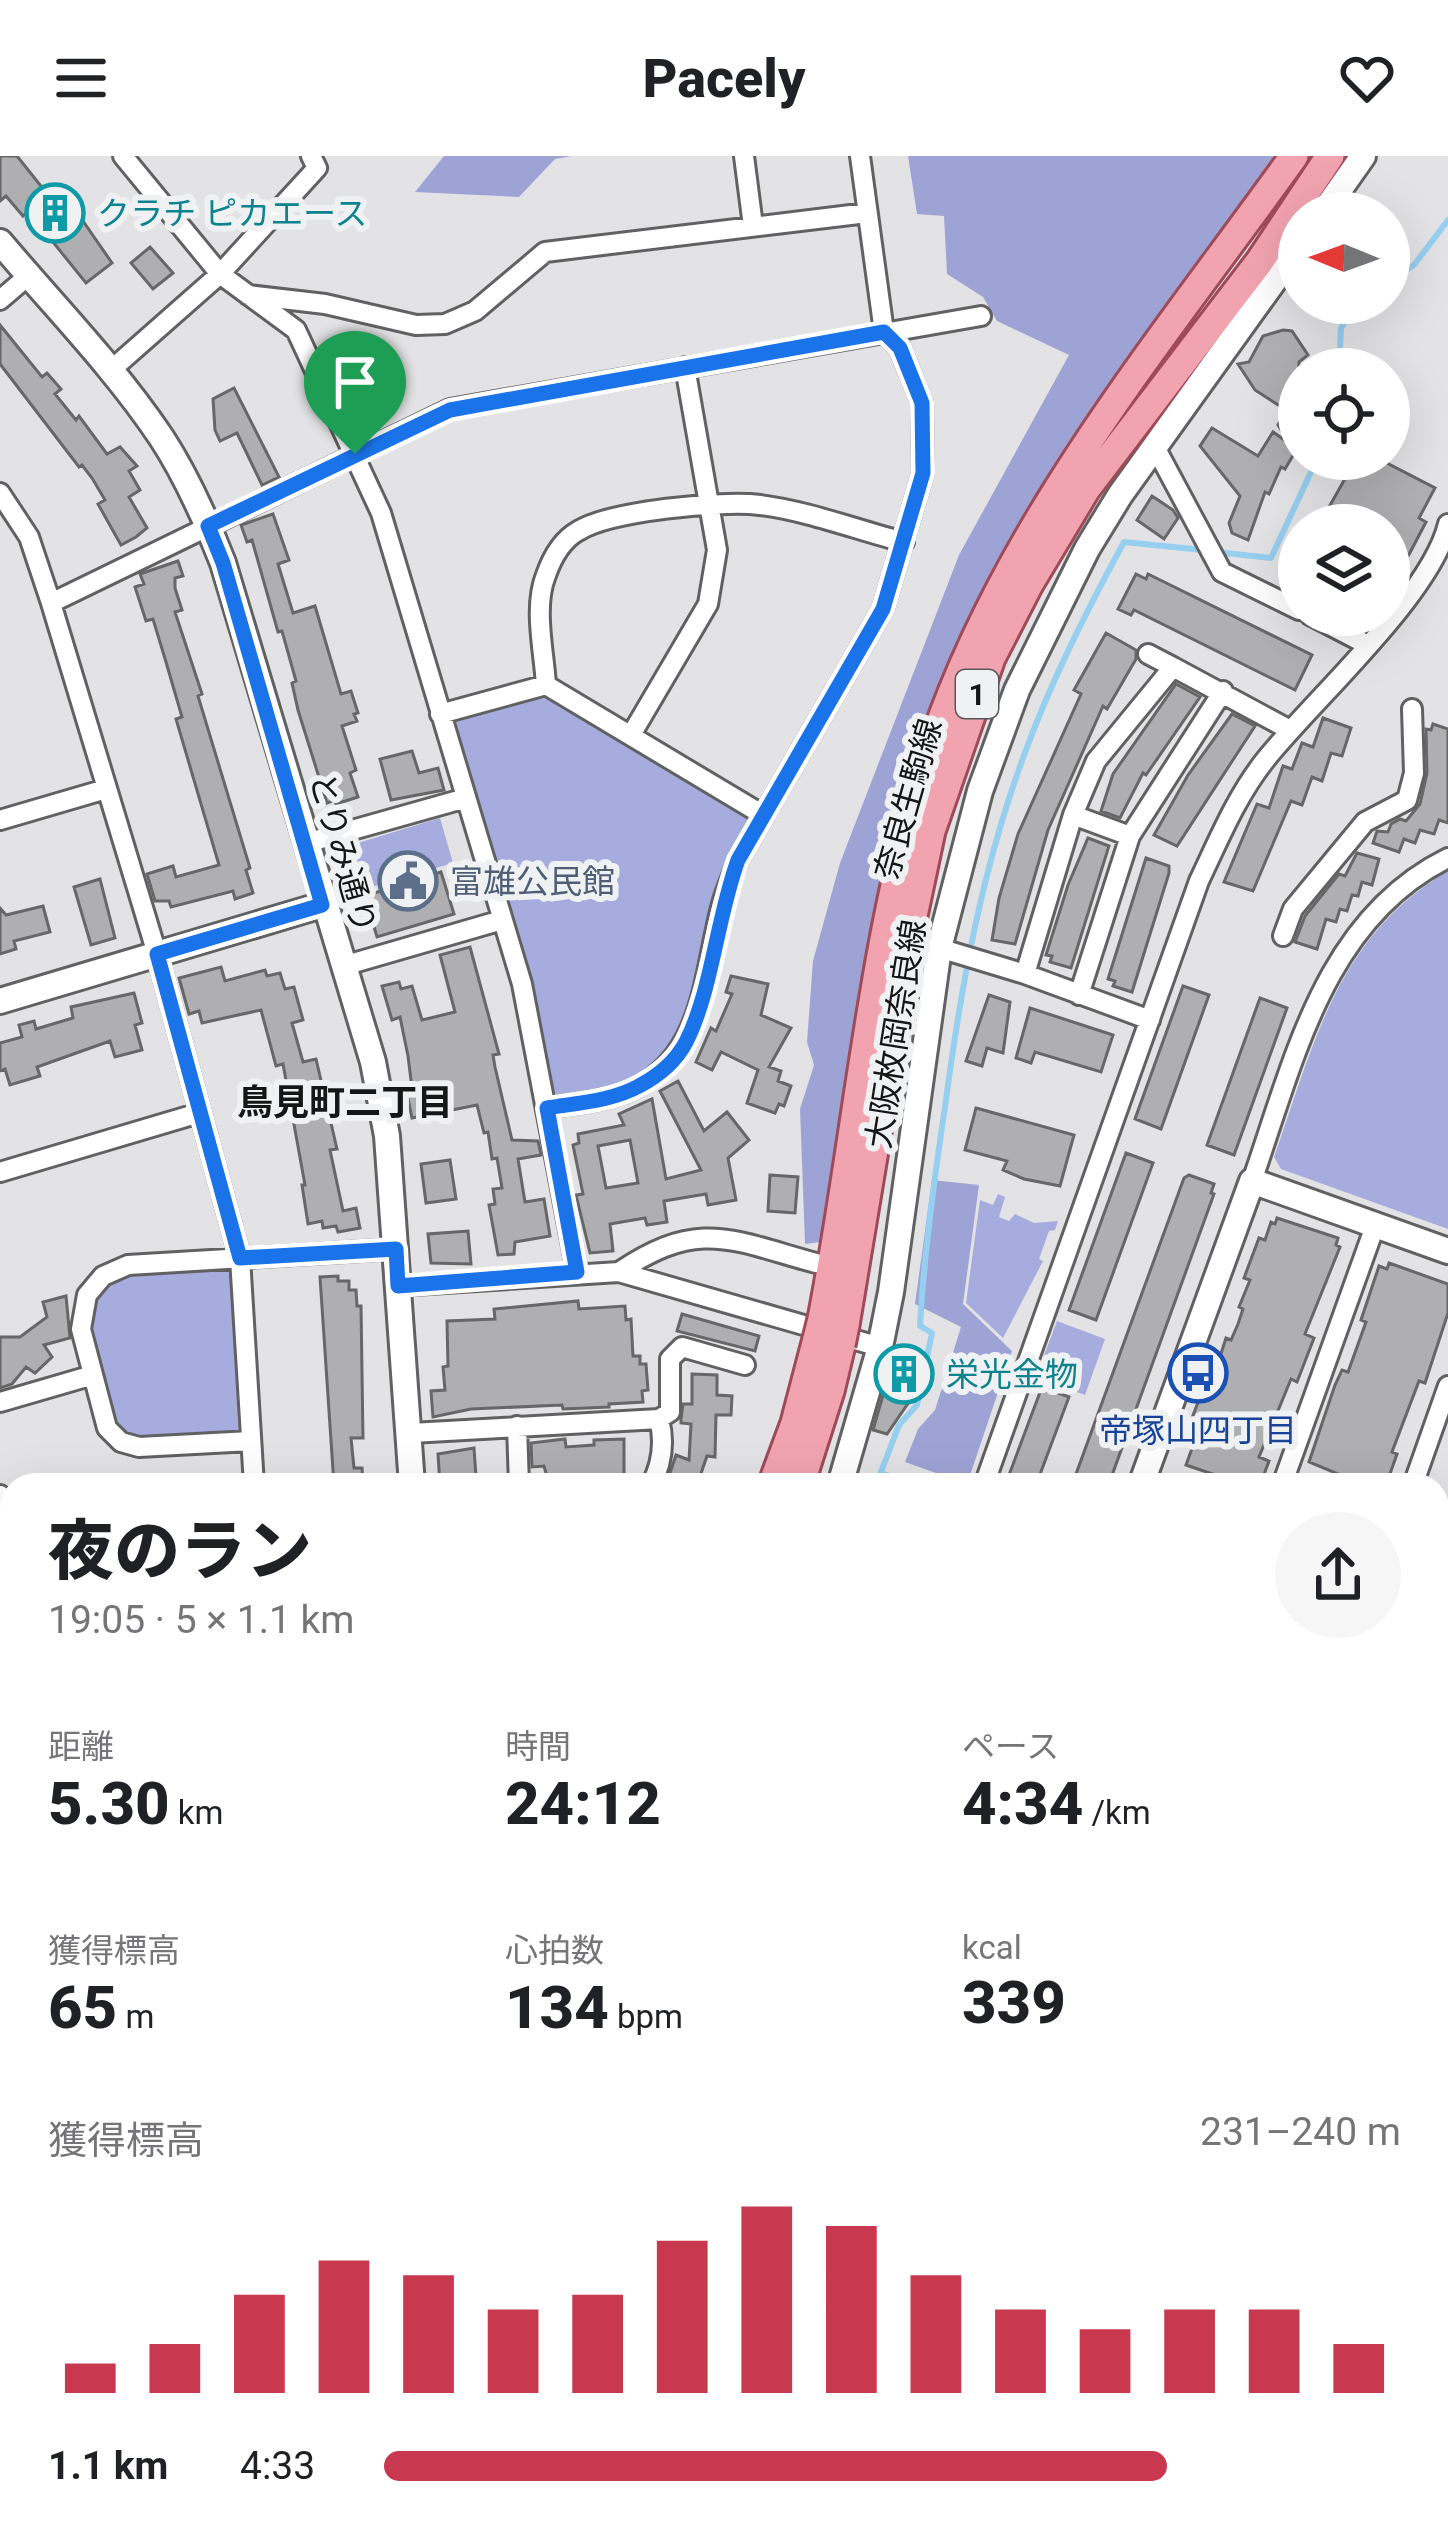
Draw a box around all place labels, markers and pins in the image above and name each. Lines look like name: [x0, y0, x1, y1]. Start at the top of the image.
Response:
building icon: クラチ ピカエース: [24, 182, 86, 244]
place label: クラチ ピカエース: [97, 194, 368, 233]
pin: [304, 331, 406, 454]
public building icon: 富雄公民館: [377, 850, 439, 912]
place label: 富雄公民館: [450, 862, 615, 901]
bus stop icon: 帝塚山四丁目: [1167, 1342, 1229, 1404]
building icon: 栄光金物: [873, 1343, 935, 1405]
place label: 栄光金物: [946, 1355, 1078, 1394]
place label: 帝塚山四丁目: [1099, 1411, 1297, 1450]

